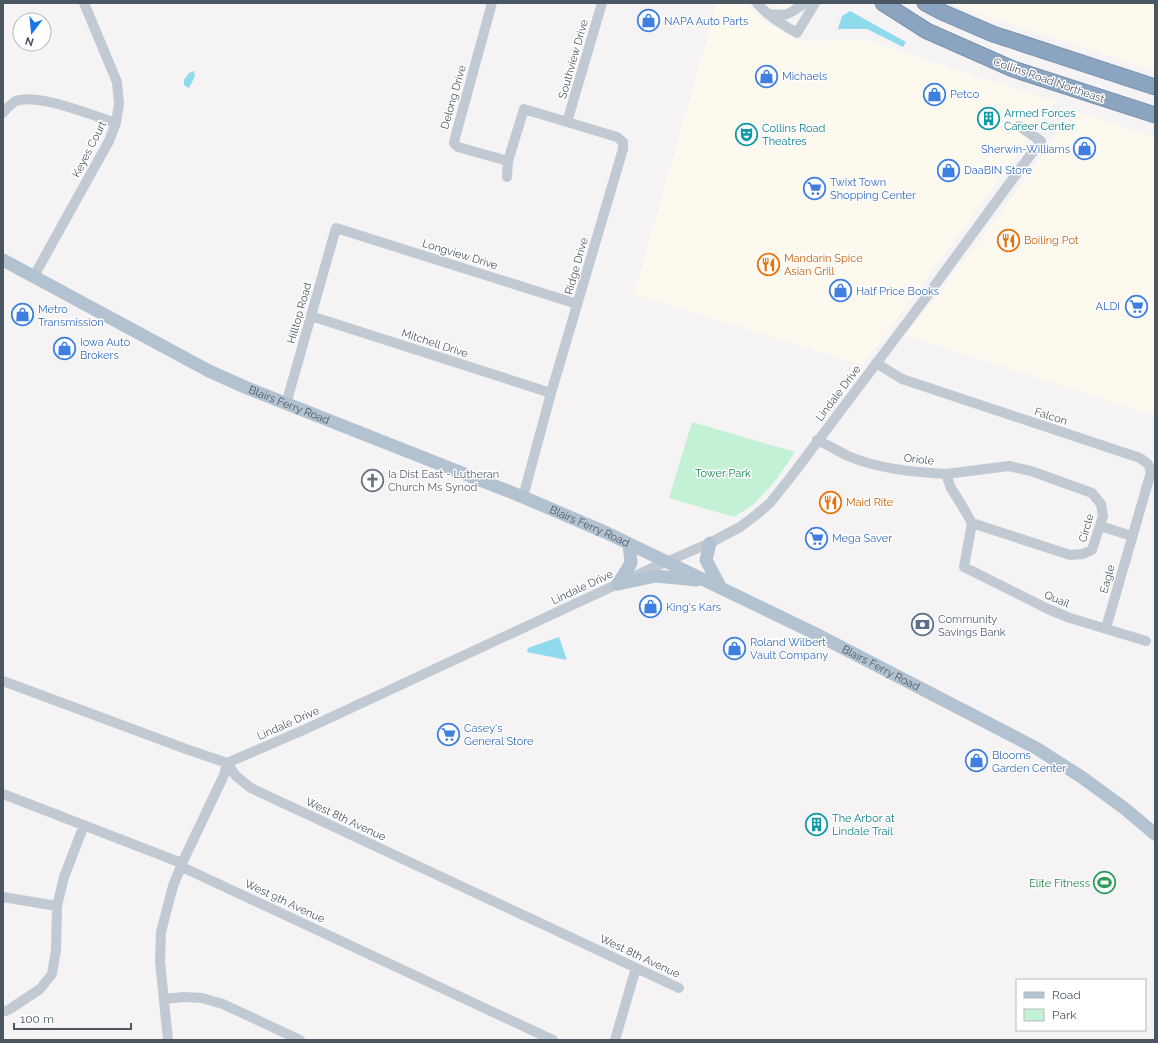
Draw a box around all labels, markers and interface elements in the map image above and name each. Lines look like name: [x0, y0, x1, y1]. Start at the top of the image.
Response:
shop icon: NAPA Auto Parts: [635, 8, 661, 34]
north arrow: [12, 12, 52, 52]
place label: NAPA Auto Parts: [664, 15, 748, 28]
street label: Southview Drive: [556, 17, 591, 100]
text: N: [24, 34, 35, 49]
street label: Collins Road Northeast: [992, 55, 1106, 106]
street label: Delong Drive: [438, 63, 469, 131]
shop icon: Michaels: [753, 63, 779, 89]
place label: Michaels: [782, 70, 827, 83]
shop icon: Petco: [922, 81, 948, 107]
place label: Petco: [950, 88, 980, 101]
building icon: Armed Forces Career Center: [976, 106, 1002, 132]
place label: Armed Forces Career Center: [1004, 107, 1076, 133]
street label: Keyes Court: [70, 119, 109, 180]
theatre icon: Collins Road Theatres: [734, 121, 760, 147]
place label: Collins Road Theatres: [762, 122, 826, 148]
shop icon: Sherwin-Williams: [1072, 136, 1098, 162]
place label: Sherwin-Williams: [981, 143, 1070, 156]
shop icon: DaaBIN Store: [936, 157, 962, 183]
place label: DaaBIN Store: [964, 164, 1033, 177]
supermarket icon: Twixt Town Shopping Center: [801, 175, 827, 201]
place label: Twixt Town Shopping Center: [830, 176, 916, 202]
restaurant icon: Boiling Pot: [996, 227, 1022, 253]
place label: Boiling Pot: [1024, 234, 1079, 247]
street label: Ridge Drive: [562, 236, 591, 296]
street label: Longview Drive: [421, 237, 500, 272]
restaurant icon: Mandarin Spice Asian Grill: [755, 251, 781, 277]
place label: Mandarin Spice Asian Grill: [784, 252, 863, 278]
shop icon: Half Price Books: [827, 278, 853, 304]
street label: Hilltop Road: [285, 281, 314, 345]
place label: Half Price Books: [856, 285, 939, 298]
supermarket icon: ALDI: [1123, 293, 1149, 319]
place label: ALDI: [1096, 300, 1120, 313]
shop icon: Metro Transmission: [10, 302, 36, 328]
place label: Metro Transmission: [38, 303, 104, 329]
street label: Mitchell Drive: [400, 327, 470, 361]
shop icon: Iowa Auto Brokers: [51, 335, 77, 361]
place label: Iowa Auto Brokers: [80, 336, 131, 362]
street label: Lindale Drive: [813, 362, 864, 424]
street label: Blairs Ferry Road: [247, 383, 332, 427]
street label: Falcon: [1033, 405, 1069, 428]
street label: Oriole: [903, 451, 935, 468]
church icon: Ia Dist East - Lutheran Church Ms Synod: [359, 467, 385, 493]
park label: Tower Park: [695, 467, 751, 480]
place label: Ia Dist East - Lutheran Church Ms Synod: [388, 468, 499, 494]
restaurant icon: Maid Rite: [817, 489, 843, 515]
place label: Maid Rite: [846, 496, 894, 509]
street label: Blairs Ferry Road: [547, 503, 632, 550]
street label: Circle: [1076, 512, 1097, 544]
supermarket icon: Mega Saver: [803, 525, 829, 551]
place label: Mega Saver: [832, 532, 892, 545]
street label: Eagle: [1097, 563, 1118, 595]
street label: Lindale Drive: [549, 567, 616, 607]
street label: Quail: [1042, 588, 1071, 611]
shop icon: King's Kars: [637, 594, 663, 620]
place label: King's Kars: [666, 601, 721, 614]
bank icon: Community Savings Bank: [909, 612, 935, 638]
place label: Community Savings Bank: [938, 613, 1006, 639]
shop icon: Roland Wilbert Vault Company: [722, 635, 748, 661]
place label: Roland Wilbert Vault Company: [750, 636, 828, 662]
street label: Blairs Ferry Road: [840, 643, 922, 694]
street label: Lindale Drive: [255, 704, 322, 743]
supermarket icon: Casey's General Store: [435, 721, 461, 747]
place label: Casey's General Store: [464, 722, 534, 748]
shop icon: Blooms Garden Center: [963, 748, 989, 774]
place label: Blooms Garden Center: [992, 749, 1067, 775]
street label: West 8th Avenue: [304, 795, 388, 844]
building icon: The Arbor at Lindale Trail: [804, 811, 830, 837]
place label: The Arbor at Lindale Trail: [832, 812, 895, 838]
sports icon: Elite Fitness: [1092, 870, 1118, 896]
street label: West 9th Avenue: [243, 877, 327, 926]
place label: Elite Fitness: [1029, 877, 1090, 890]
street label: West 8th Avenue: [598, 932, 682, 981]
legend: [1016, 979, 1146, 1031]
text: Road: [1052, 988, 1081, 1002]
scale bar: [14, 1005, 131, 1031]
text: Park: [1052, 1008, 1077, 1022]
text: 100 m: [20, 1012, 54, 1026]

